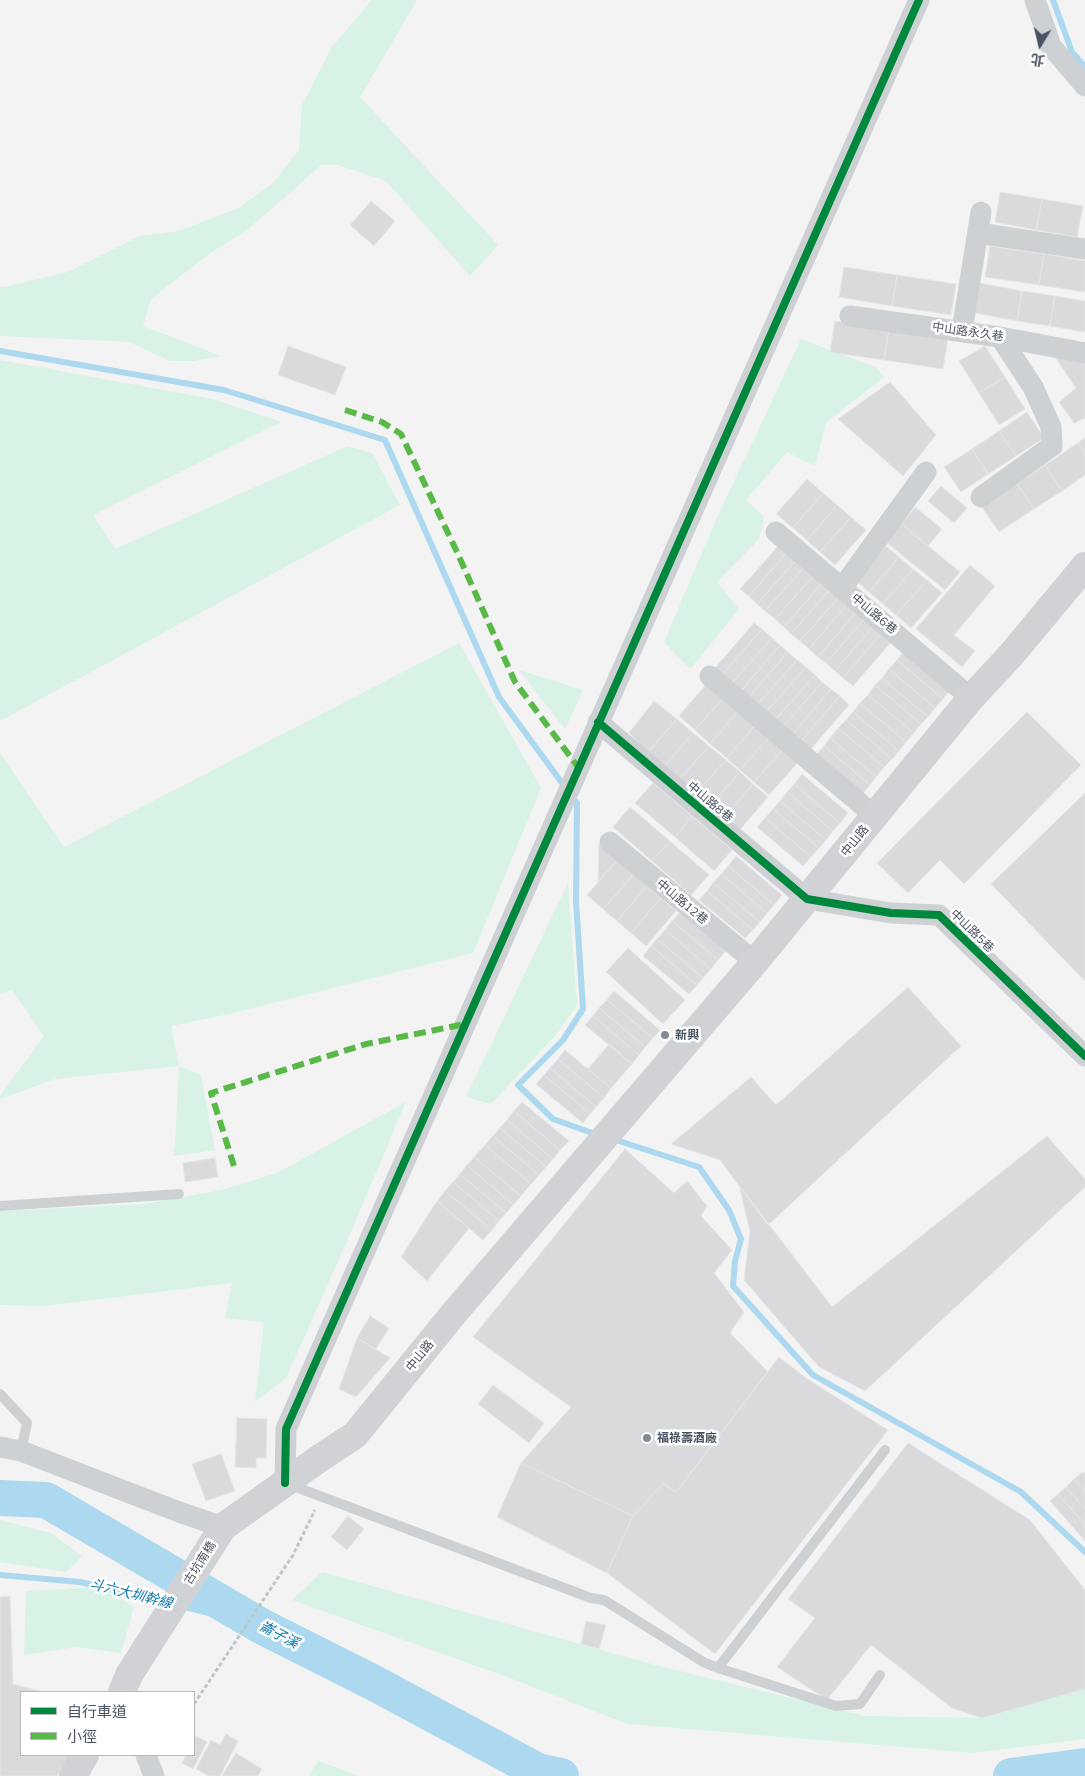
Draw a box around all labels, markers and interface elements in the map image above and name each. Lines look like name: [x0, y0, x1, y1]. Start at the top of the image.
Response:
north arrow: [1015, 20, 1065, 70]
text: 北: [1029, 50, 1046, 70]
street label: 中山路永久巷: [931, 320, 1005, 344]
street label: 中山路6巷: [848, 591, 900, 637]
street label: 中山路8巷: [684, 779, 736, 825]
street label: 中山路: [838, 822, 872, 860]
street label: 中山路12巷: [653, 876, 711, 928]
street label: 中山路5巷: [947, 907, 997, 955]
place label: 新興: [675, 1028, 699, 1042]
marker: 新興: [659, 1029, 671, 1041]
street label: 中山路: [403, 1337, 437, 1375]
place label: 福祿壽酒廠: [657, 1431, 717, 1445]
marker: 福祿壽酒廠: [641, 1432, 653, 1444]
street label: 古坑南橋: [181, 1539, 219, 1587]
water label: 斗六大圳幹線: [88, 1576, 174, 1612]
water label: 崙子溪: [257, 1618, 301, 1652]
legend: [20, 1691, 195, 1756]
text: 自行車道: [67, 1702, 127, 1721]
text: 小徑: [67, 1727, 97, 1746]

